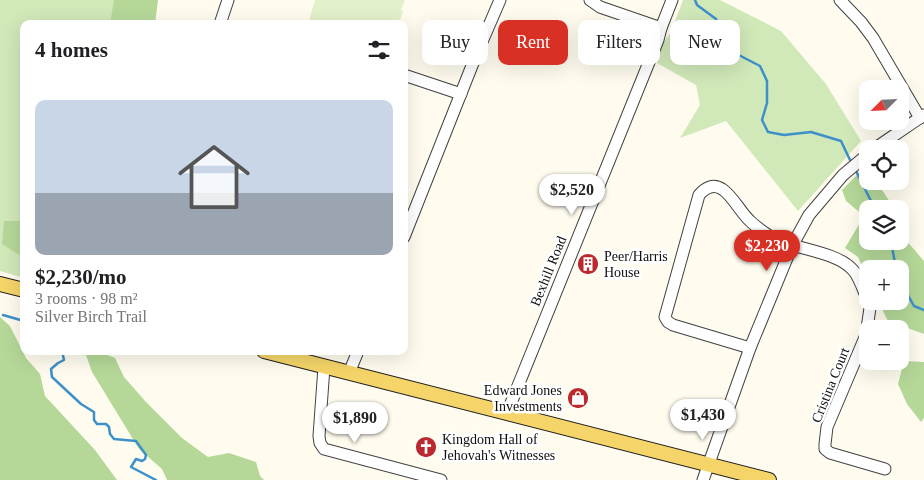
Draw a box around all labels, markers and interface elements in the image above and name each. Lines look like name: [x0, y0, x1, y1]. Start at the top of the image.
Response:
chip: Buy: [422, 20, 488, 65]
chip: Rent: [498, 20, 568, 65]
chip: Filters: [578, 20, 660, 65]
chip: New: [670, 20, 740, 65]
icon: filters: [365, 36, 393, 64]
text: 4 homes: [35, 38, 108, 62]
north arrow: [859, 80, 909, 130]
map controls: [859, 80, 909, 370]
icon: home: [169, 132, 259, 222]
button: locate: [859, 140, 909, 190]
pin: $2,520: [531, 174, 613, 216]
text: $2,520: [550, 181, 594, 198]
button: layers: [859, 200, 909, 250]
pin: $2,230: [726, 230, 808, 272]
street label: Bexhill Road: [528, 234, 569, 308]
text: $2,230: [745, 237, 789, 254]
place label: Peer/Harris House: [604, 249, 668, 280]
building icon: Peer/Harris House: [576, 252, 600, 276]
button: +: [859, 260, 909, 310]
text: $2,230/mo: [35, 265, 127, 289]
text: 3 rooms · 98 m²: [35, 290, 138, 307]
text: Silver Birch Trail: [35, 308, 147, 325]
button: −: [859, 320, 909, 370]
street label: Cristina Court: [809, 345, 852, 425]
place label: Edward Jones Investments: [484, 383, 562, 414]
shop icon: Edward Jones Investments: [566, 386, 590, 410]
pin: $1,430: [662, 398, 744, 441]
pin: $1,890: [314, 402, 396, 444]
text: $1,430: [681, 406, 725, 423]
text: $1,890: [333, 409, 377, 426]
place label: Kingdom Hall of Jehovah's Witnesses: [442, 432, 555, 463]
church icon: Kingdom Hall of Jehovah's Witnesses: [414, 435, 438, 459]

